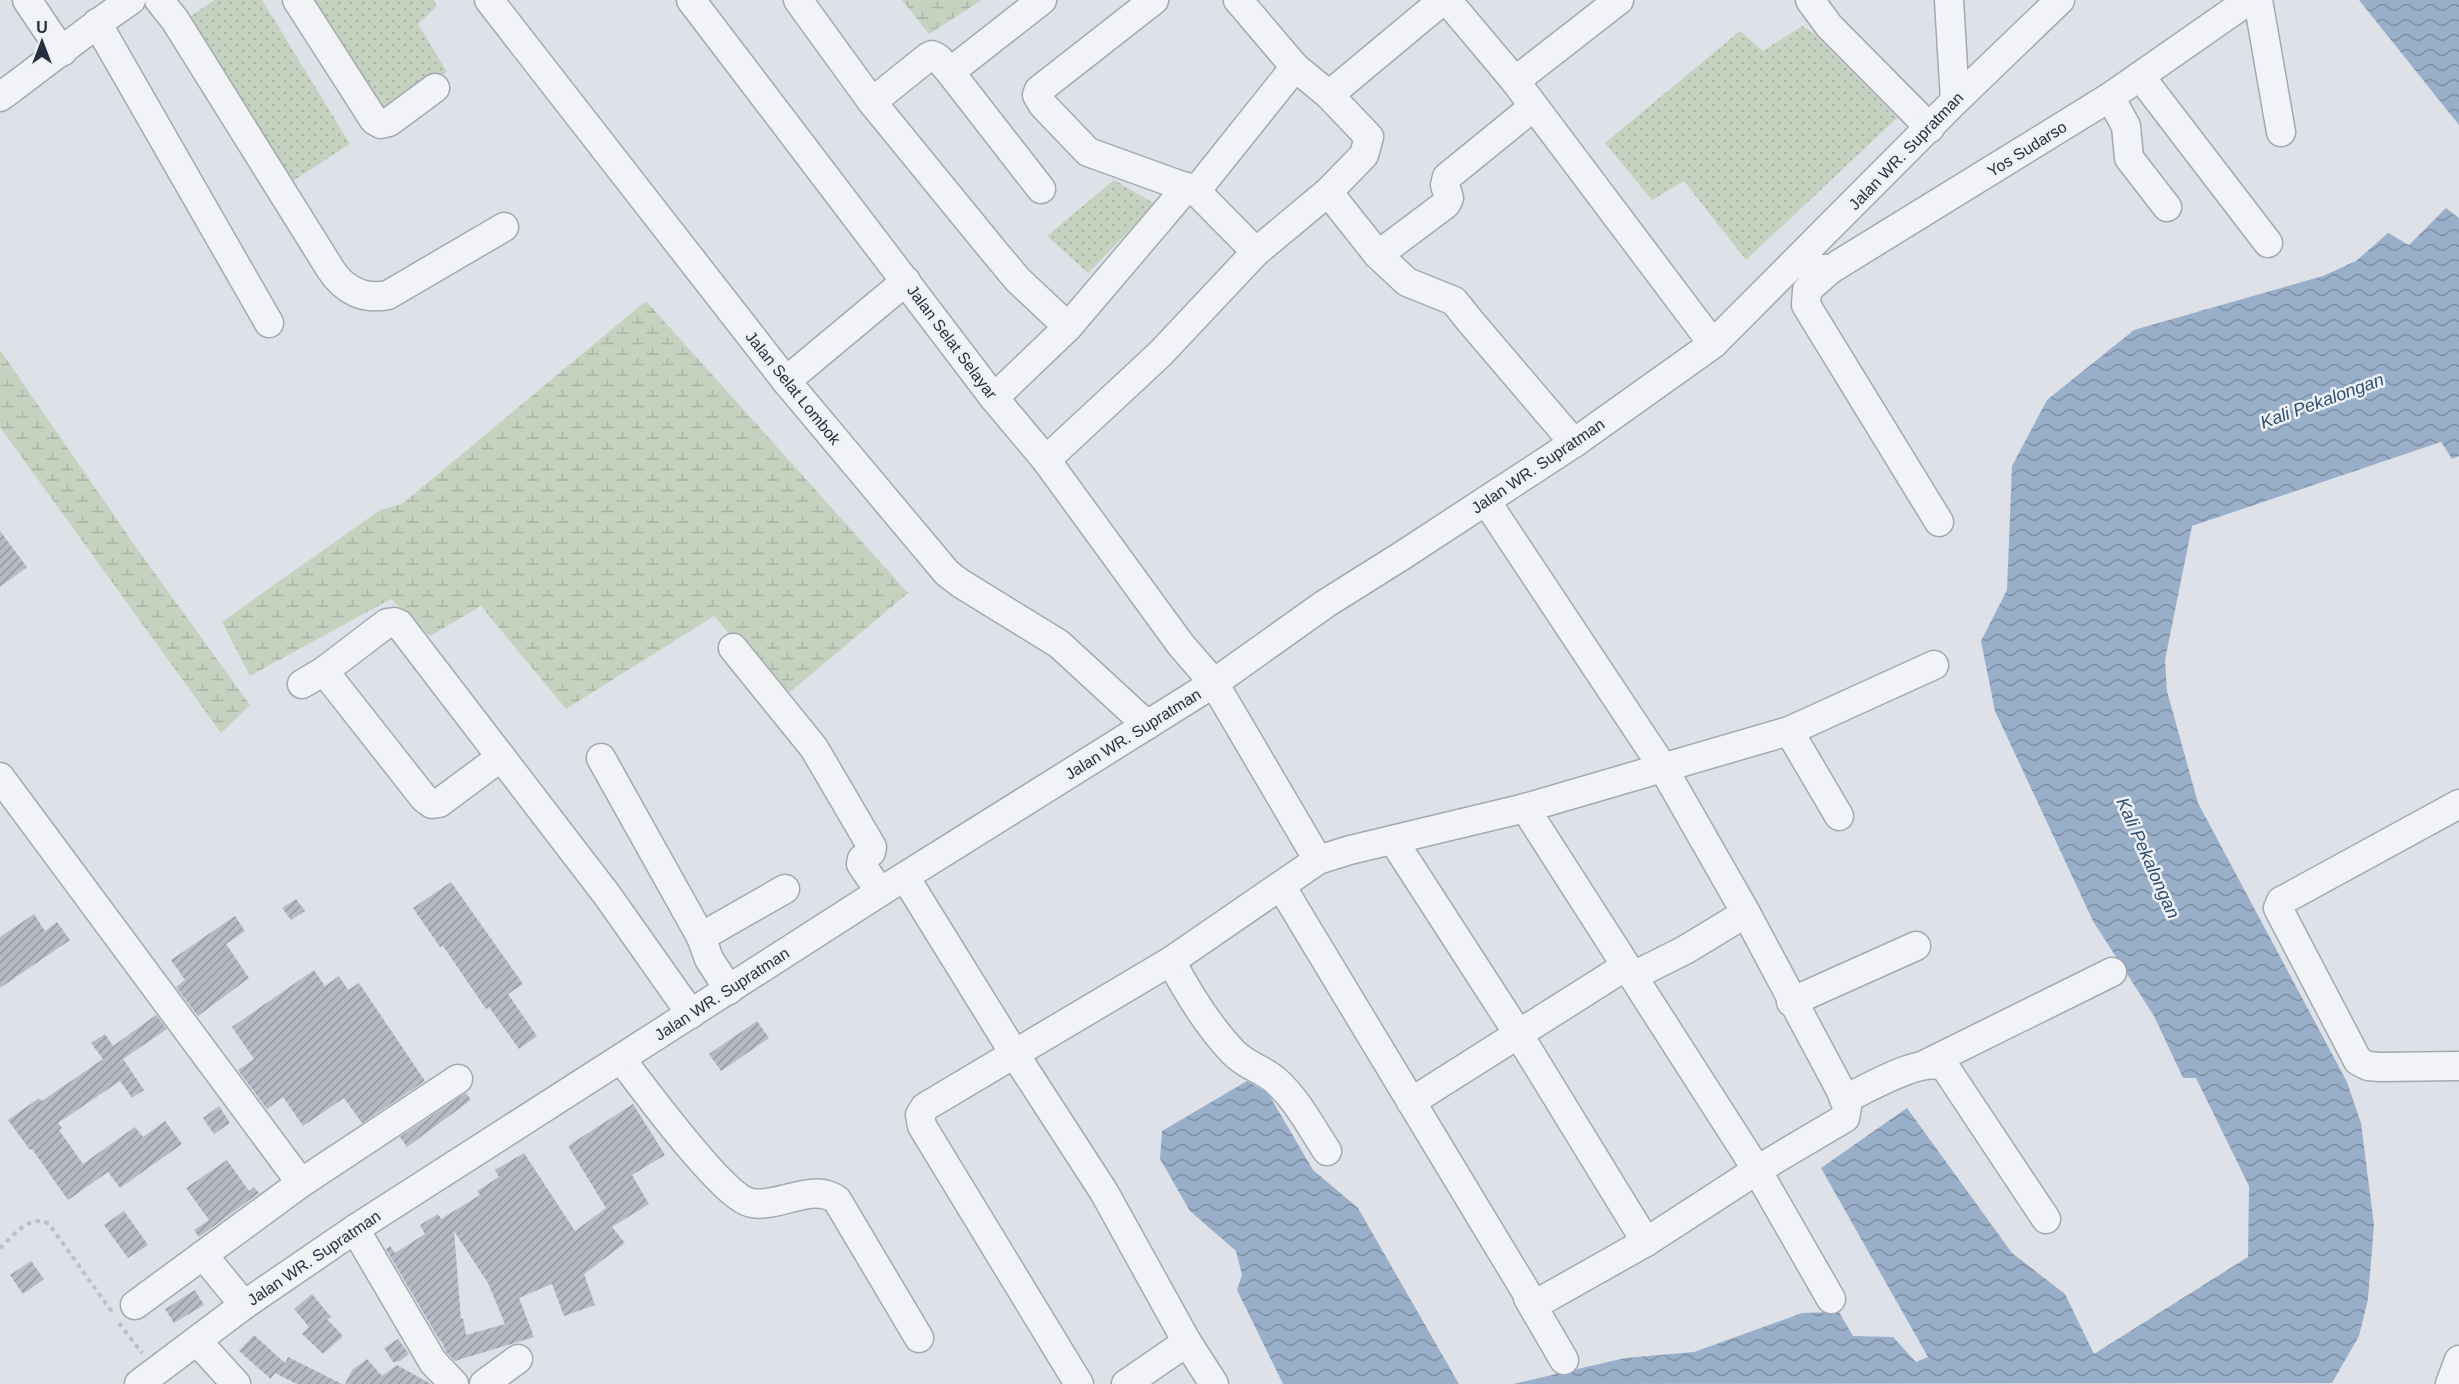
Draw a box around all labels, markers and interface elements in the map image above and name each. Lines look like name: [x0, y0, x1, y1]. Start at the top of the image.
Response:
north arrow: [12, 12, 72, 72]
text: U: [36, 19, 48, 36]
street label: Jalan WR. Supratman: [1846, 89, 1966, 213]
street label: Yos Sudarso: [1984, 118, 2070, 180]
street label: Jalan Selat Selayar: [904, 282, 1001, 403]
street label: Jalan Selat Lombok: [742, 328, 844, 449]
water label: Kali Pekalongan: [2257, 369, 2387, 433]
street label: Jalan WR. Supratman: [1468, 415, 1608, 517]
street label: Jalan WR. Supratman: [1062, 685, 1204, 783]
water label: Kali Pekalongan: [2112, 795, 2184, 921]
street label: Jalan WR. Supratman: [652, 944, 792, 1044]
street label: Jalan WR. Supratman: [244, 1207, 384, 1309]

